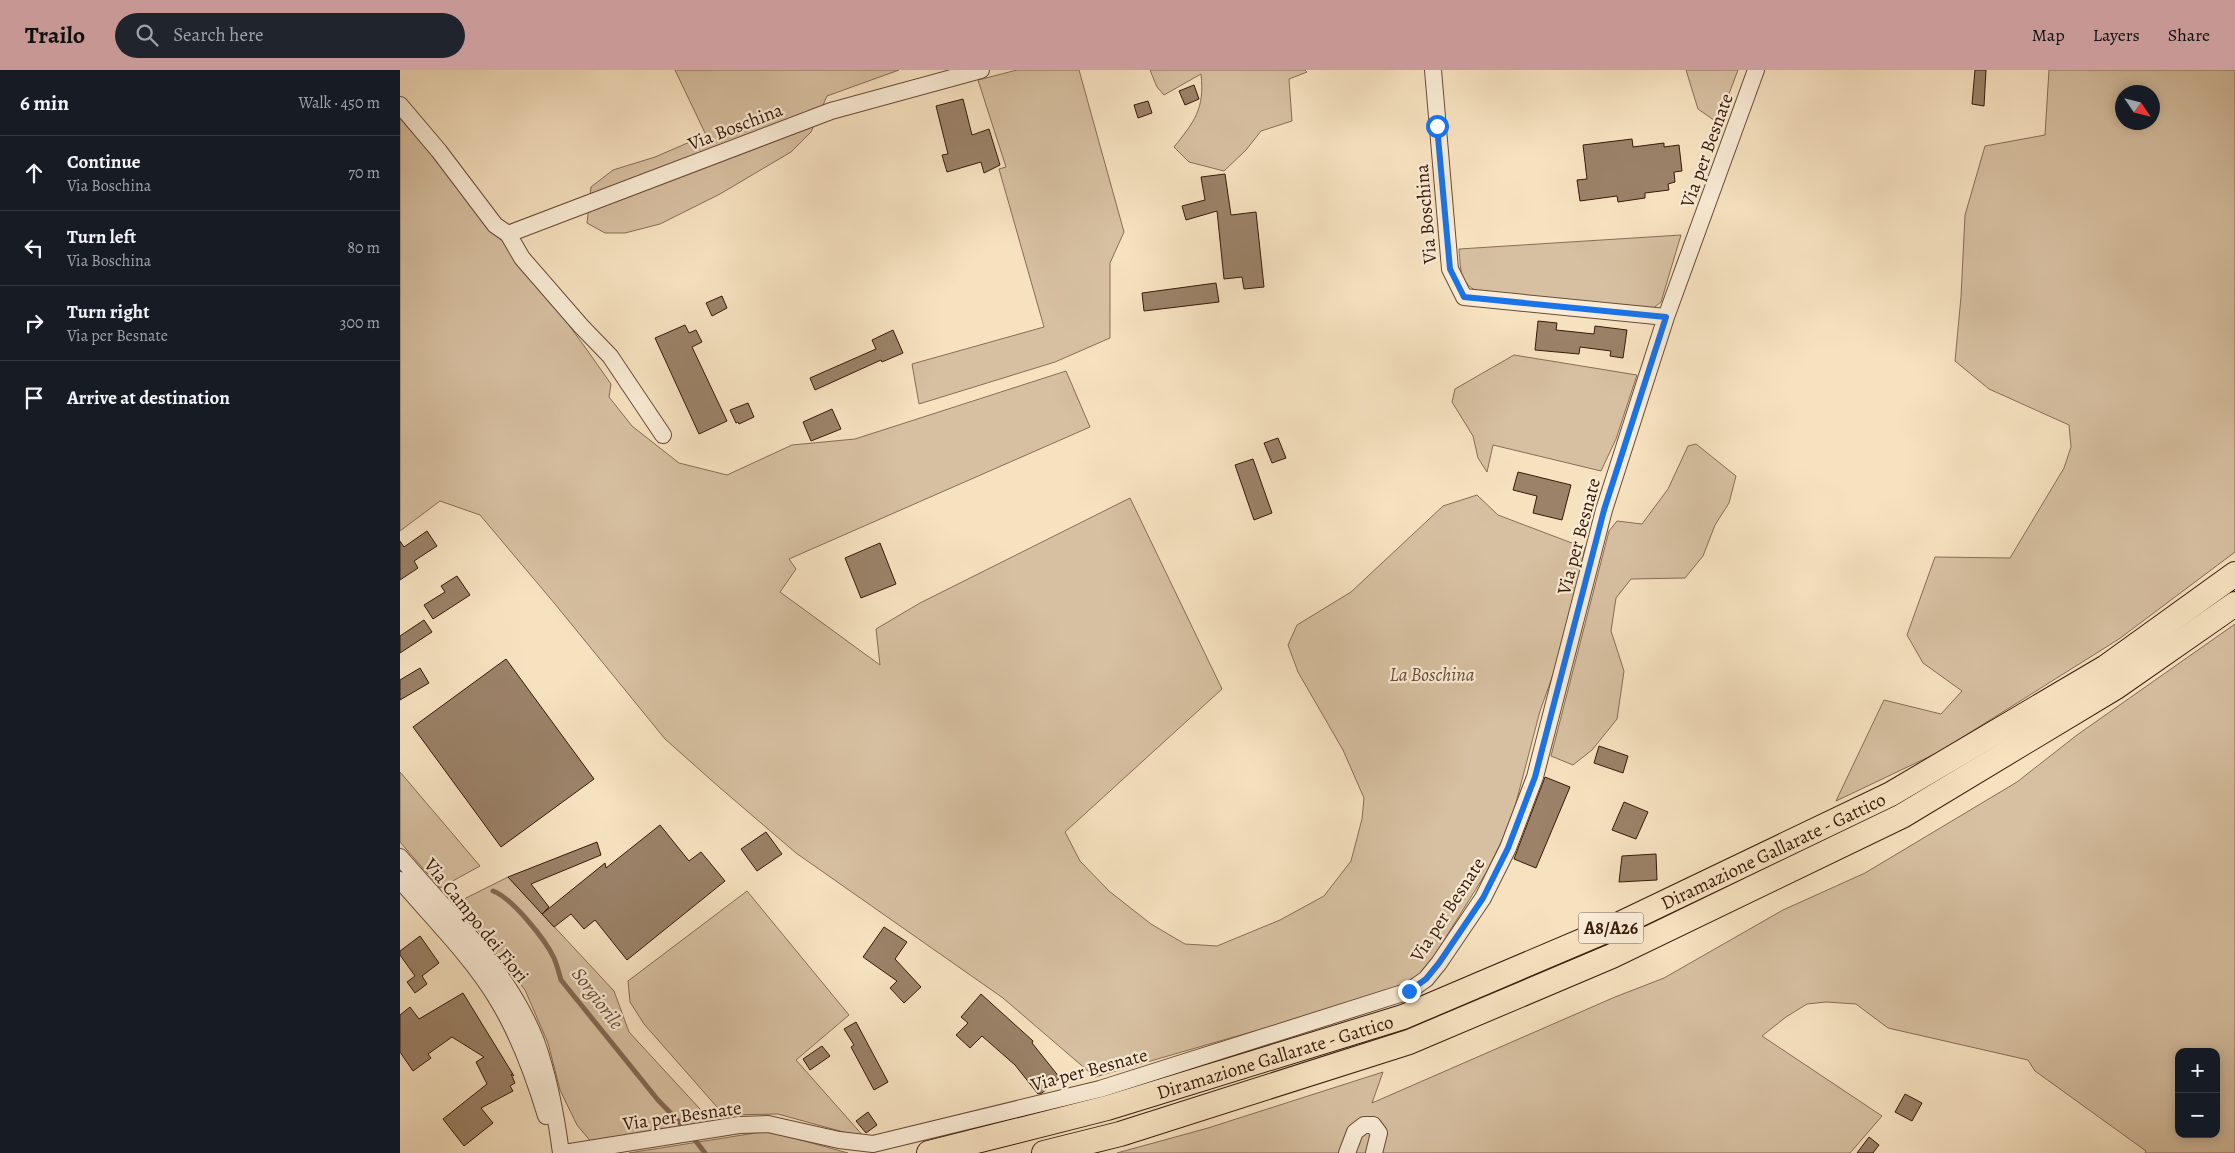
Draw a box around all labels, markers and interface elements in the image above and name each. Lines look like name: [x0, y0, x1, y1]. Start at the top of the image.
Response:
search box: [115, 13, 465, 58]
text: Trailo: [25, 19, 85, 51]
icon: search: [133, 21, 161, 49]
text: Search here: [173, 22, 264, 48]
text: Map: [2032, 23, 2065, 47]
text: Layers: [2093, 23, 2140, 47]
text: Share: [2168, 23, 2210, 47]
north arrow: [2115, 85, 2160, 130]
text: 6 min: [20, 89, 69, 117]
street label: Via per Besnate: [1674, 90, 1740, 212]
text: Walk · 450 m: [298, 92, 380, 114]
street label: Via Boschina: [683, 97, 787, 157]
route start: [1426, 115, 1449, 138]
text: Continue: [67, 149, 141, 175]
icon: ahead: [20, 159, 48, 187]
text: 70 m: [348, 162, 380, 184]
street label: Via Boschina: [1409, 163, 1443, 266]
text: Via Boschina: [67, 175, 151, 197]
text: Turn left: [67, 224, 136, 250]
icon: left: [20, 234, 48, 262]
text: 80 m: [347, 237, 380, 259]
text: Via Boschina: [67, 250, 151, 272]
text: Turn right: [67, 299, 149, 325]
icon: right: [20, 309, 48, 337]
text: 300 m: [340, 312, 380, 334]
text: Via per Besnate: [67, 325, 168, 347]
icon: arrive: [20, 384, 48, 412]
text: Arrive at destination: [67, 385, 230, 411]
street label: Via per Besnate: [1551, 475, 1607, 598]
park label: La Boschina: [1389, 662, 1475, 688]
street label: Diramazione Gallarate - Gattico: [1657, 787, 1890, 916]
street label: Via Campo dei Fiori: [417, 852, 535, 988]
street label: Via per Besnate: [1404, 852, 1491, 968]
road number: A8/A26: [1578, 912, 1644, 944]
water label: Sorgiorile: [565, 962, 630, 1035]
route end: [1398, 980, 1421, 1003]
street label: Diramazione Gallarate - Gattico: [1153, 1009, 1397, 1106]
street label: Via per Besnate: [1027, 1042, 1150, 1098]
map controls: [2175, 1048, 2220, 1138]
button: +: [2175, 1048, 2220, 1093]
button: −: [2175, 1093, 2220, 1138]
street label: Via per Besnate: [620, 1095, 743, 1137]

